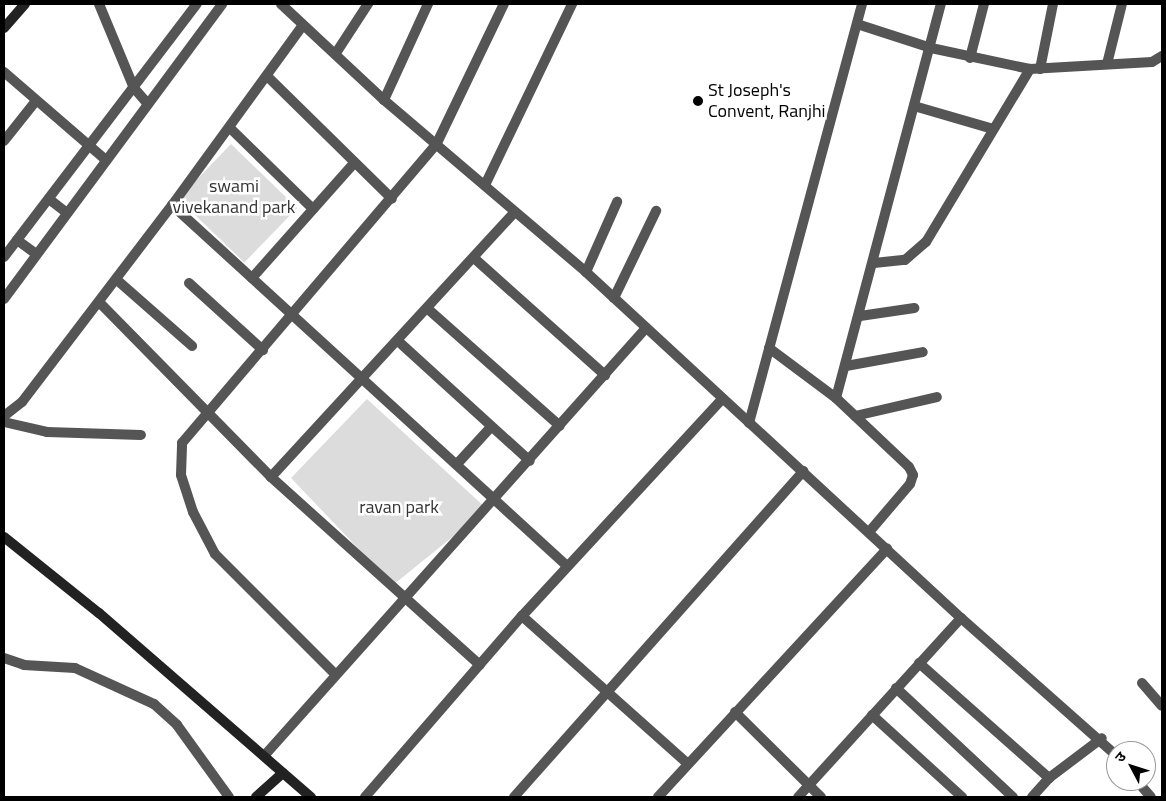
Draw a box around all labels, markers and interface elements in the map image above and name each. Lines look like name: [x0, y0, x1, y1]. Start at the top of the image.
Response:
place label: St Joseph's Convent, Ranjhi: [708, 80, 826, 122]
marker: St Joseph's Convent, Ranjhi: [692, 95, 704, 107]
park label: swami vivekanand park: [173, 176, 295, 218]
park label: ravan park: [359, 496, 439, 518]
north arrow: [1106, 741, 1156, 791]
text: उ: [1109, 747, 1131, 767]

